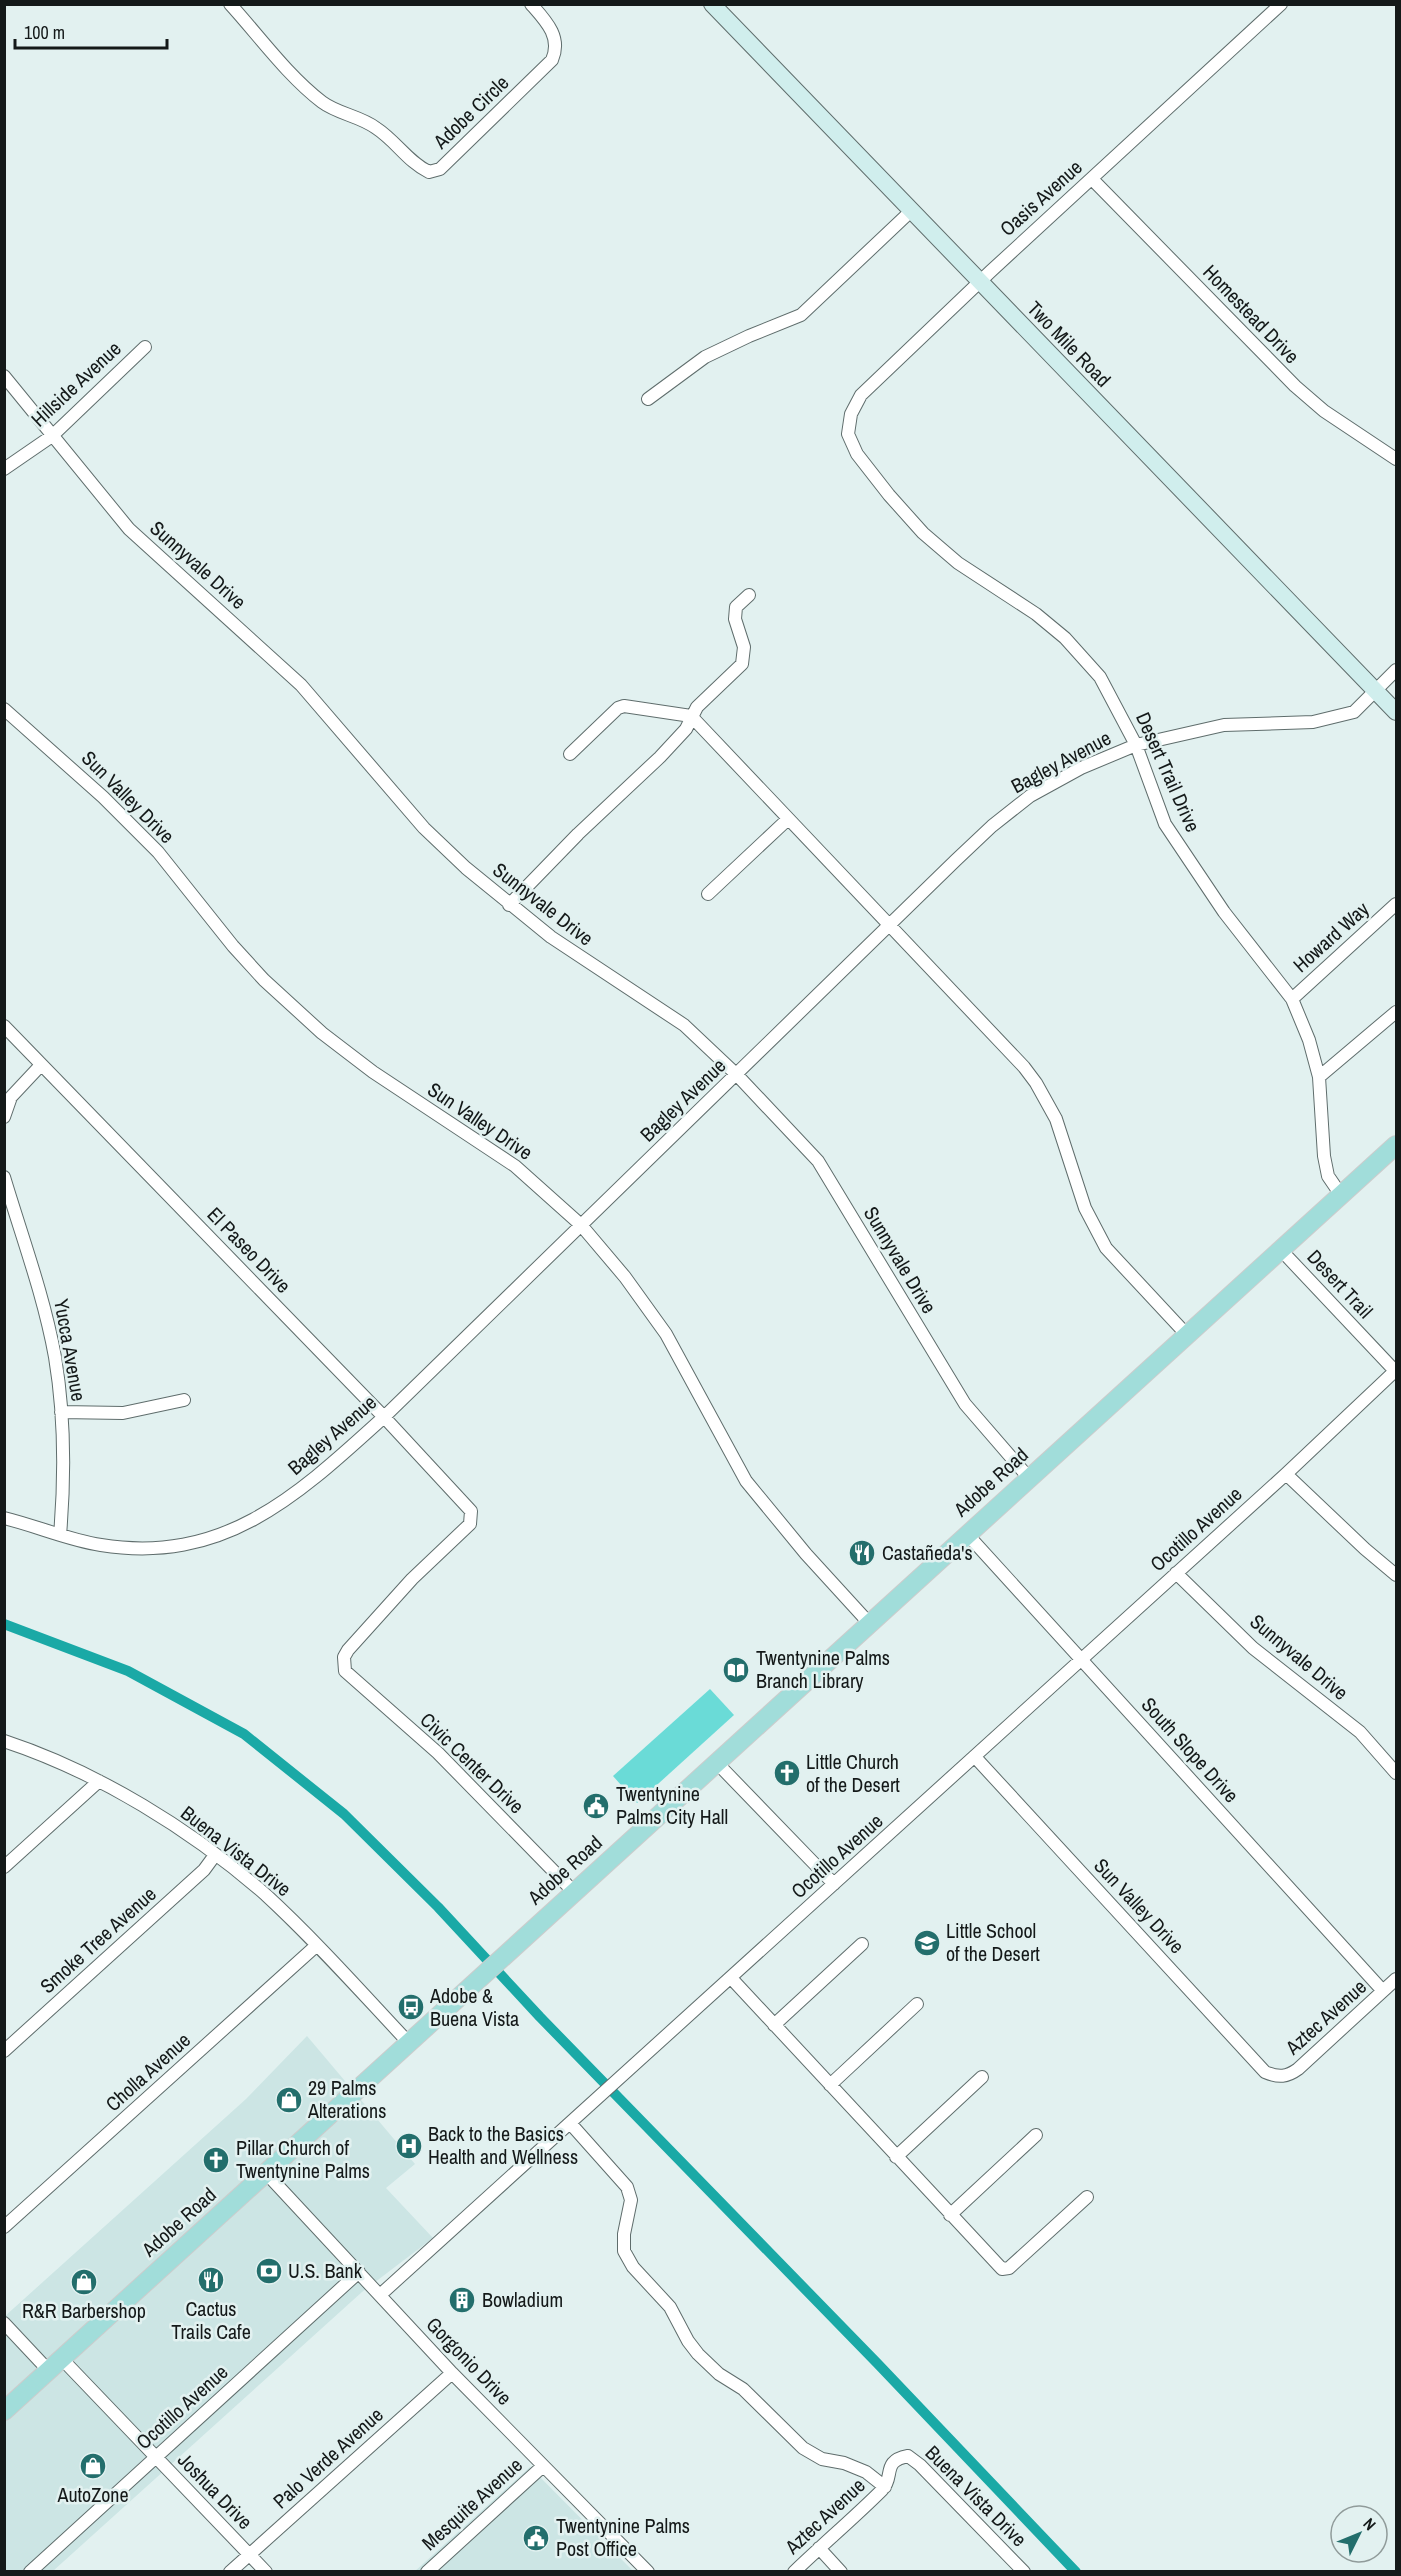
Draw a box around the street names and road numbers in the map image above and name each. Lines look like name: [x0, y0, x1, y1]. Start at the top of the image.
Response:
street label: Adobe Circle: [426, 69, 514, 155]
street label: Oasis Avenue: [994, 154, 1088, 242]
street label: Homestead Drive: [1197, 258, 1305, 369]
street label: Two Mile Road: [1022, 295, 1117, 392]
street label: Hillside Avenue: [25, 335, 126, 432]
street label: Sunnyvale Drive: [145, 514, 252, 615]
street label: Desert Trail Drive: [1130, 708, 1207, 836]
street label: Bagley Avenue: [1006, 724, 1115, 799]
street label: Sun Valley Drive: [76, 744, 181, 849]
street label: Sunnyvale Drive: [488, 856, 599, 951]
street label: Howard Way: [1287, 895, 1375, 978]
street label: Bagley Avenue: [634, 1052, 731, 1147]
street label: Sun Valley Drive: [423, 1076, 538, 1166]
street label: El Paseo Drive: [202, 1201, 297, 1298]
street label: Sunnyvale Drive: [858, 1201, 943, 1318]
street label: Desert Trail: [1302, 1243, 1379, 1324]
street label: Yucca Avenue: [48, 1297, 93, 1403]
street label: Bagley Avenue: [282, 1389, 382, 1481]
street label: Adobe Road: [947, 1441, 1034, 1523]
street label: Ocotillo Avenue: [1144, 1480, 1247, 1577]
street label: Sunnyvale Drive: [1245, 1608, 1354, 1706]
street label: South Slope Drive: [1136, 1691, 1245, 1808]
street label: Civic Center Drive: [414, 1706, 530, 1819]
street label: Buena Vista Drive: [176, 1799, 297, 1902]
street label: Ocotillo Avenue: [785, 1807, 888, 1904]
street label: Adobe Road: [521, 1829, 608, 1911]
street label: Sun Valley Drive: [1088, 1852, 1190, 1959]
street label: Smoke Tree Avenue: [34, 1880, 161, 1999]
street label: Aztec Avenue: [1279, 1973, 1372, 2061]
street label: Cholla Avenue: [99, 2026, 196, 2117]
street label: Adobe Road: [135, 2181, 222, 2263]
street label: Gorgonio Drive: [421, 2311, 518, 2410]
street label: Ocotillo Avenue: [130, 2358, 233, 2455]
street label: Palo Verde Avenue: [267, 2401, 388, 2514]
street label: Buena Vista Drive: [920, 2439, 1033, 2552]
street label: Joshua Drive: [172, 2447, 259, 2535]
street label: Mesquite Avenue: [416, 2451, 528, 2556]
street label: Aztec Avenue: [778, 2472, 870, 2560]

